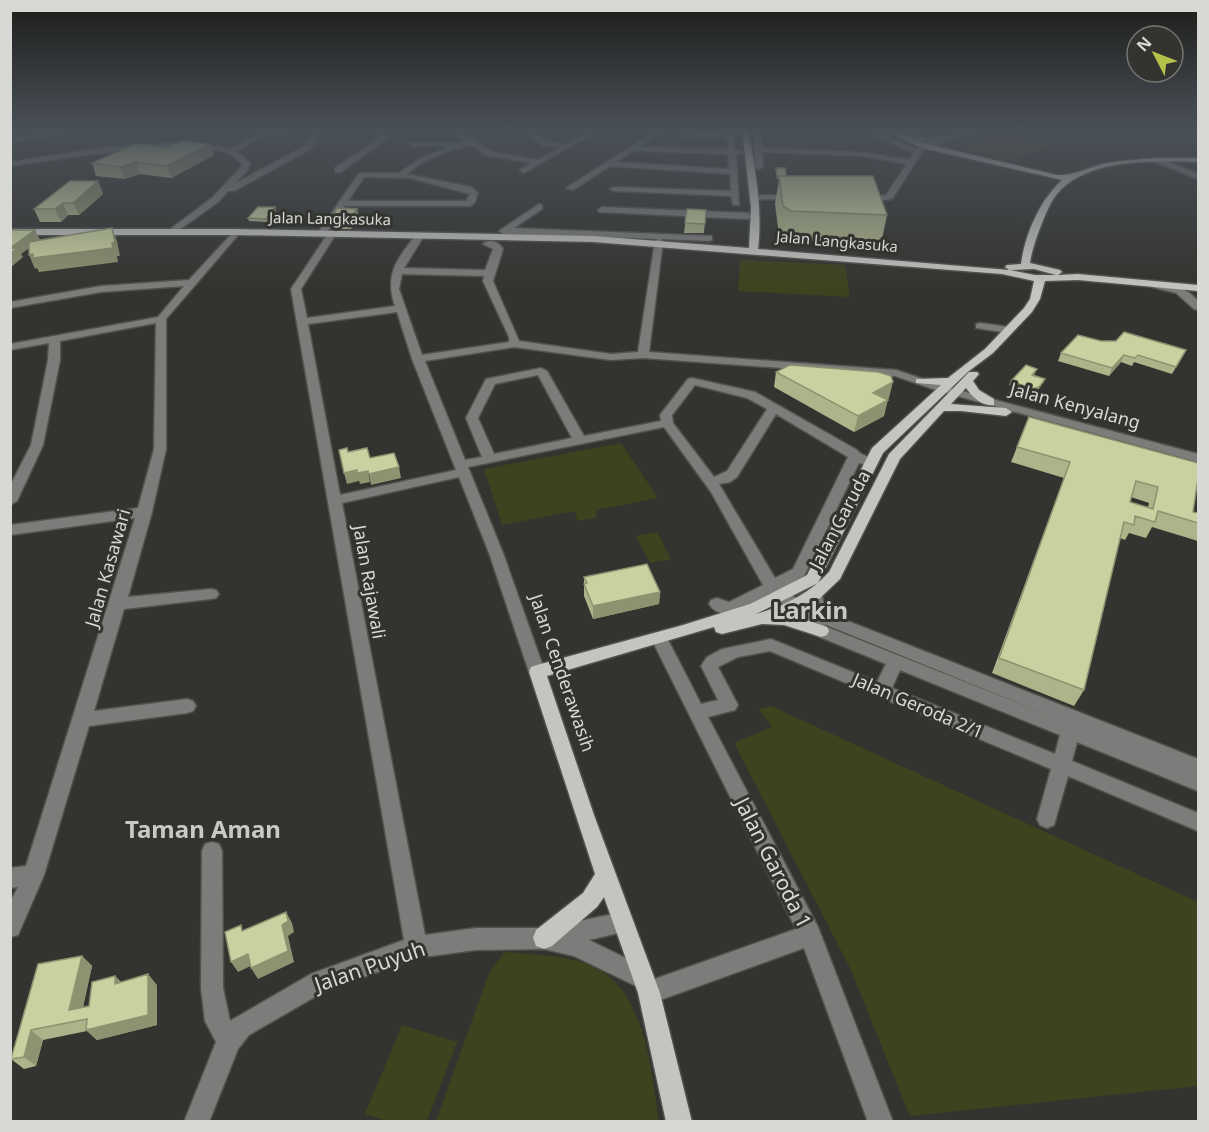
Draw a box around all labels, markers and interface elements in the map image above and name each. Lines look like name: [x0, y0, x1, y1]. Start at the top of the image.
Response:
north arrow: [1125, 24, 1185, 84]
text: N: [1131, 32, 1156, 56]
street label: Jalan Langkasuka: [267, 207, 391, 229]
street label: Jalan Langkasuka: [773, 226, 899, 256]
street label: Jalan Kenyalang: [1005, 376, 1143, 434]
street label: Jalan Garuda: [802, 466, 875, 575]
street label: Jalan Kasawari: [78, 506, 135, 632]
street label: Jalan Rajawali: [348, 521, 392, 641]
street label: Jalan Cenderawasih: [524, 589, 601, 755]
district label: Larkin: [772, 593, 848, 626]
street label: Jalan Geroda 2/1: [847, 666, 987, 743]
street label: Jalan Garoda 1: [728, 791, 819, 933]
district label: Taman Aman: [125, 812, 281, 845]
street label: Jalan Puyuh: [309, 934, 429, 999]

